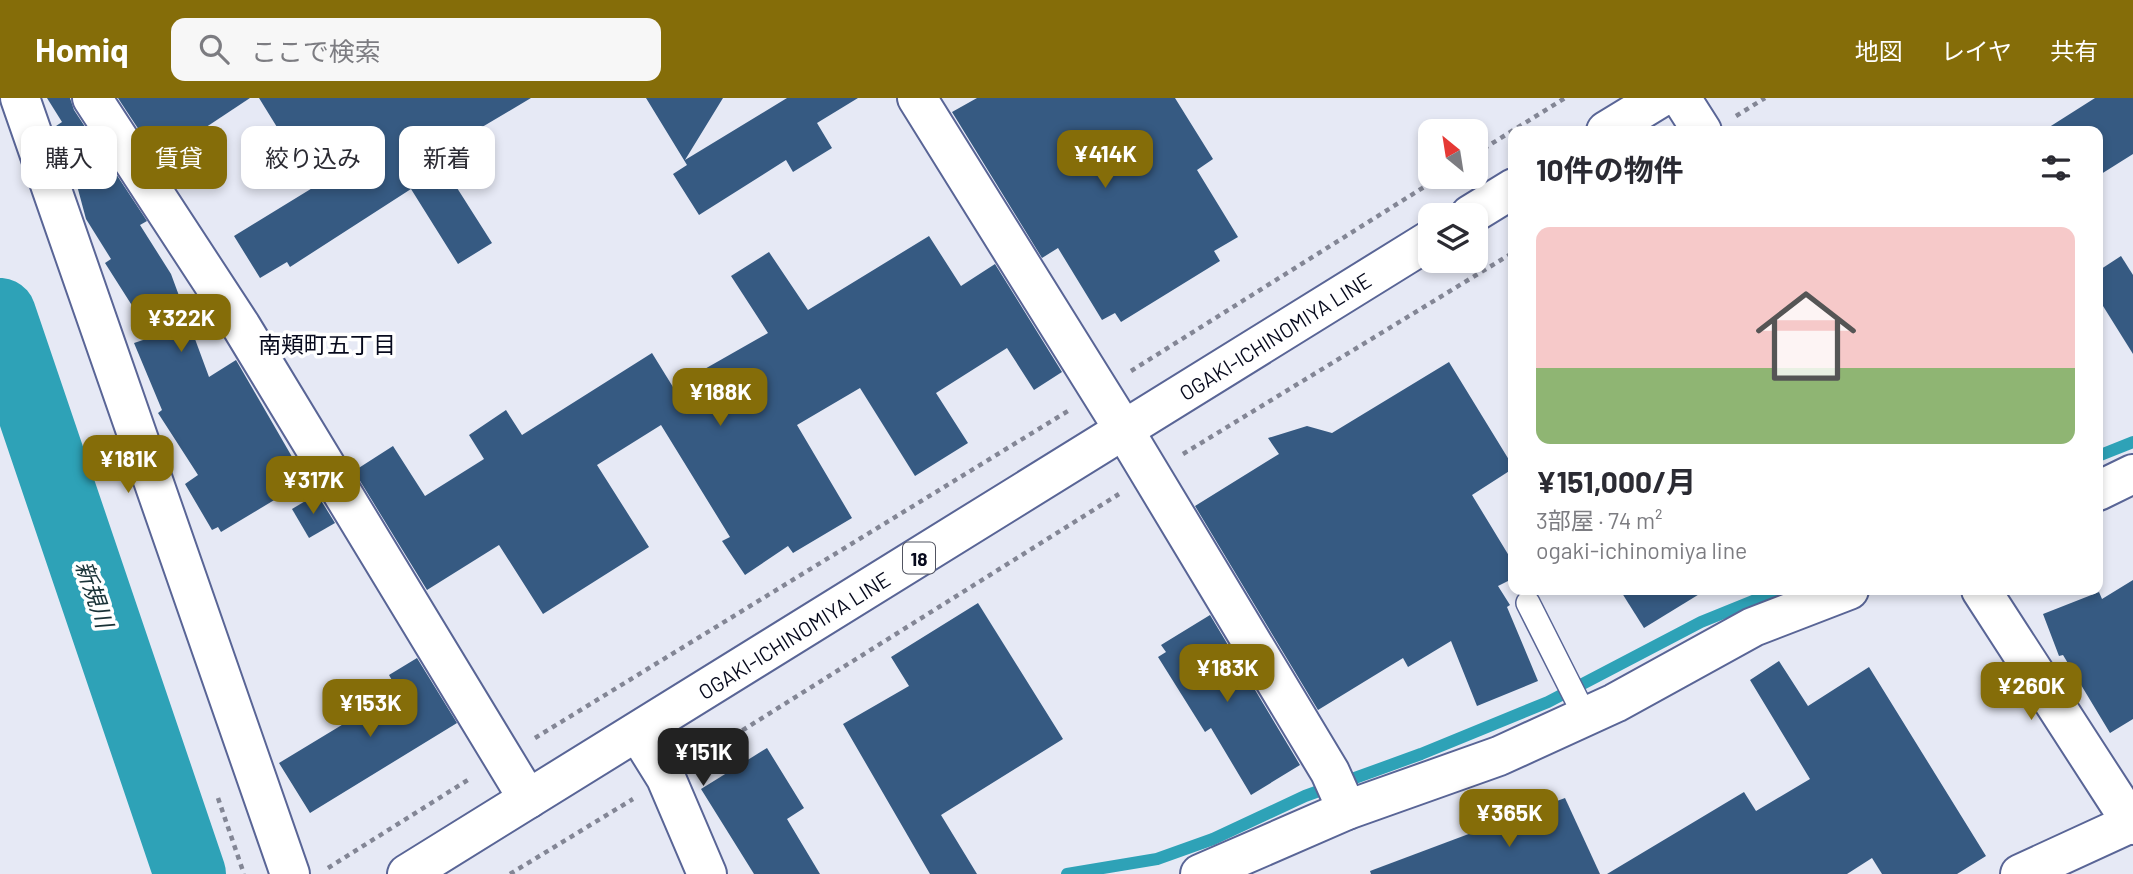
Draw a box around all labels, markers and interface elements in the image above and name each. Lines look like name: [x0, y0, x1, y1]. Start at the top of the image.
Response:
search box: [171, 18, 661, 81]
text: Homiq: [35, 29, 129, 69]
icon: search: [195, 30, 233, 68]
text: ここで検索: [251, 35, 381, 66]
text: 地図: [1855, 36, 1903, 65]
text: レイヤ: [1941, 36, 2012, 65]
text: 共有: [2050, 36, 2098, 65]
north arrow: [1418, 119, 1488, 189]
map controls: [1418, 119, 1488, 273]
chip: 購入: [21, 126, 117, 189]
chip: 賃貸: [131, 126, 227, 189]
chip: 絞り込み: [241, 126, 385, 189]
chip: 新着: [399, 126, 495, 189]
pin: ¥414K: [1056, 130, 1154, 190]
text: ¥414K: [1073, 139, 1137, 167]
icon: filters: [2037, 149, 2075, 187]
text: 10件の物件: [1536, 151, 1684, 187]
button: layers: [1418, 203, 1488, 273]
street label: OGAKI-ICHINOMIYA LINE: [1174, 267, 1376, 405]
icon: home: [1743, 273, 1869, 399]
pin: ¥322K: [132, 294, 230, 354]
text: ¥322K: [147, 303, 215, 331]
district label: 南頬町五丁目: [258, 330, 396, 358]
pin: ¥188K: [671, 368, 769, 428]
text: ¥188K: [688, 377, 752, 405]
pin: ¥181K: [79, 436, 177, 495]
text: ¥181K: [99, 444, 157, 472]
pin: ¥317K: [264, 456, 362, 516]
text: ¥151,000/月: [1536, 463, 1696, 499]
text: ¥317K: [282, 465, 344, 493]
text: 3部屋 · 74 m²: [1536, 506, 1663, 534]
text: ogaki-ichinomiya line: [1536, 536, 1747, 564]
road number: 18: [903, 542, 935, 573]
water label: 新規川: [71, 557, 120, 634]
street label: OGAKI-ICHINOMIYA LINE: [693, 566, 895, 704]
pin: ¥183K: [1178, 644, 1276, 704]
text: ¥183K: [1195, 653, 1259, 681]
pin: ¥260K: [1982, 662, 2080, 722]
text: ¥260K: [1997, 671, 2065, 699]
pin: ¥153K: [321, 680, 419, 739]
text: ¥153K: [338, 688, 402, 716]
pin: ¥151K: [654, 728, 752, 788]
text: ¥151K: [674, 737, 732, 765]
pin: ¥365K: [1460, 790, 1558, 849]
text: ¥365K: [1475, 798, 1543, 826]

